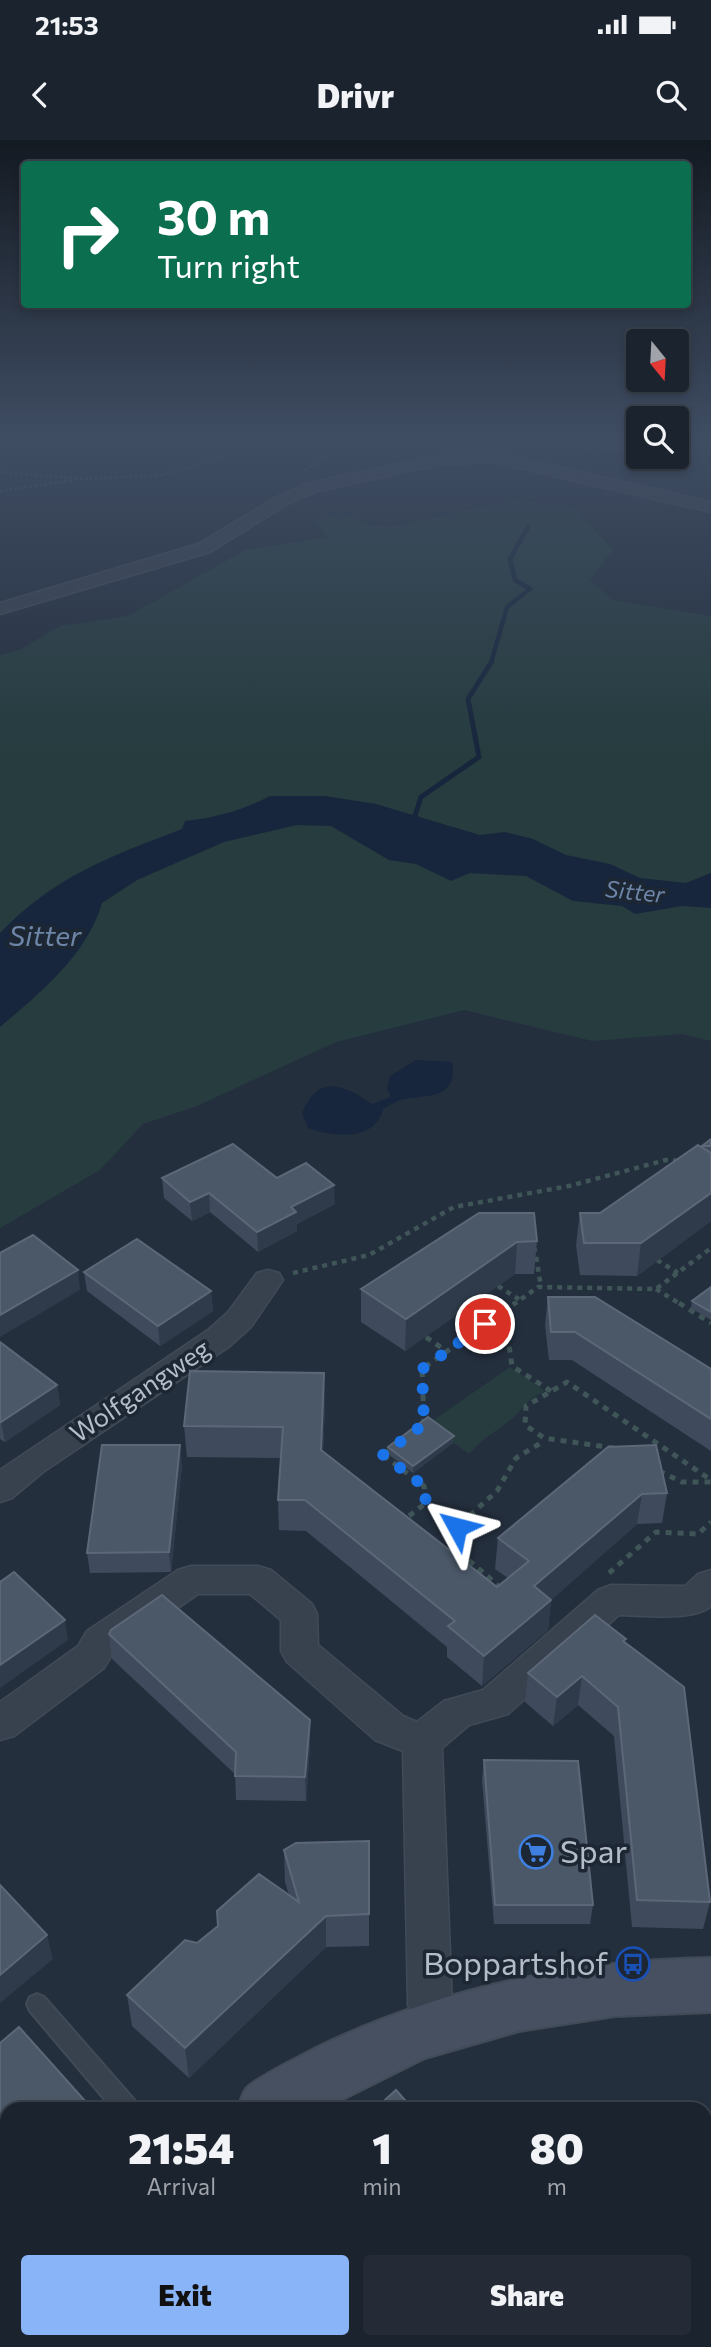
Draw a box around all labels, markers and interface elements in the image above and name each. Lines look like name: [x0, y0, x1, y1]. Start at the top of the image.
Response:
text: 21:53: [35, 9, 99, 40]
text: Drivr: [317, 75, 394, 115]
icon: back: [21, 76, 59, 114]
icon: search: [652, 76, 690, 114]
text: 30 m: [157, 185, 270, 245]
icon: right: [42, 189, 133, 280]
text: Turn right: [157, 245, 300, 285]
north arrow: [626, 329, 690, 392]
map controls: [626, 329, 689, 469]
button: search: [626, 406, 689, 469]
water label: Sitter: [604, 874, 667, 908]
water label: Sitter: [9, 918, 82, 952]
pin: [455, 1294, 515, 1354]
icon: arrive: [466, 1305, 504, 1343]
street label: Wolfgangweg: [63, 1332, 215, 1448]
position arrow: [420, 1490, 494, 1564]
place label: Spar: [560, 1830, 627, 1870]
supermarket icon: Spar: [517, 1833, 555, 1871]
place label: Boppartshof: [423, 1942, 608, 1982]
bus stop icon: Boppartshof: [614, 1945, 652, 1983]
text: 21:54: [128, 2121, 234, 2173]
text: 1: [372, 2121, 392, 2173]
text: 80: [530, 2121, 584, 2173]
text: Arrival: [146, 2172, 216, 2200]
text: min: [362, 2172, 402, 2200]
text: m: [547, 2172, 567, 2200]
button: Exit: [21, 2255, 349, 2335]
button: Share: [363, 2255, 691, 2335]

